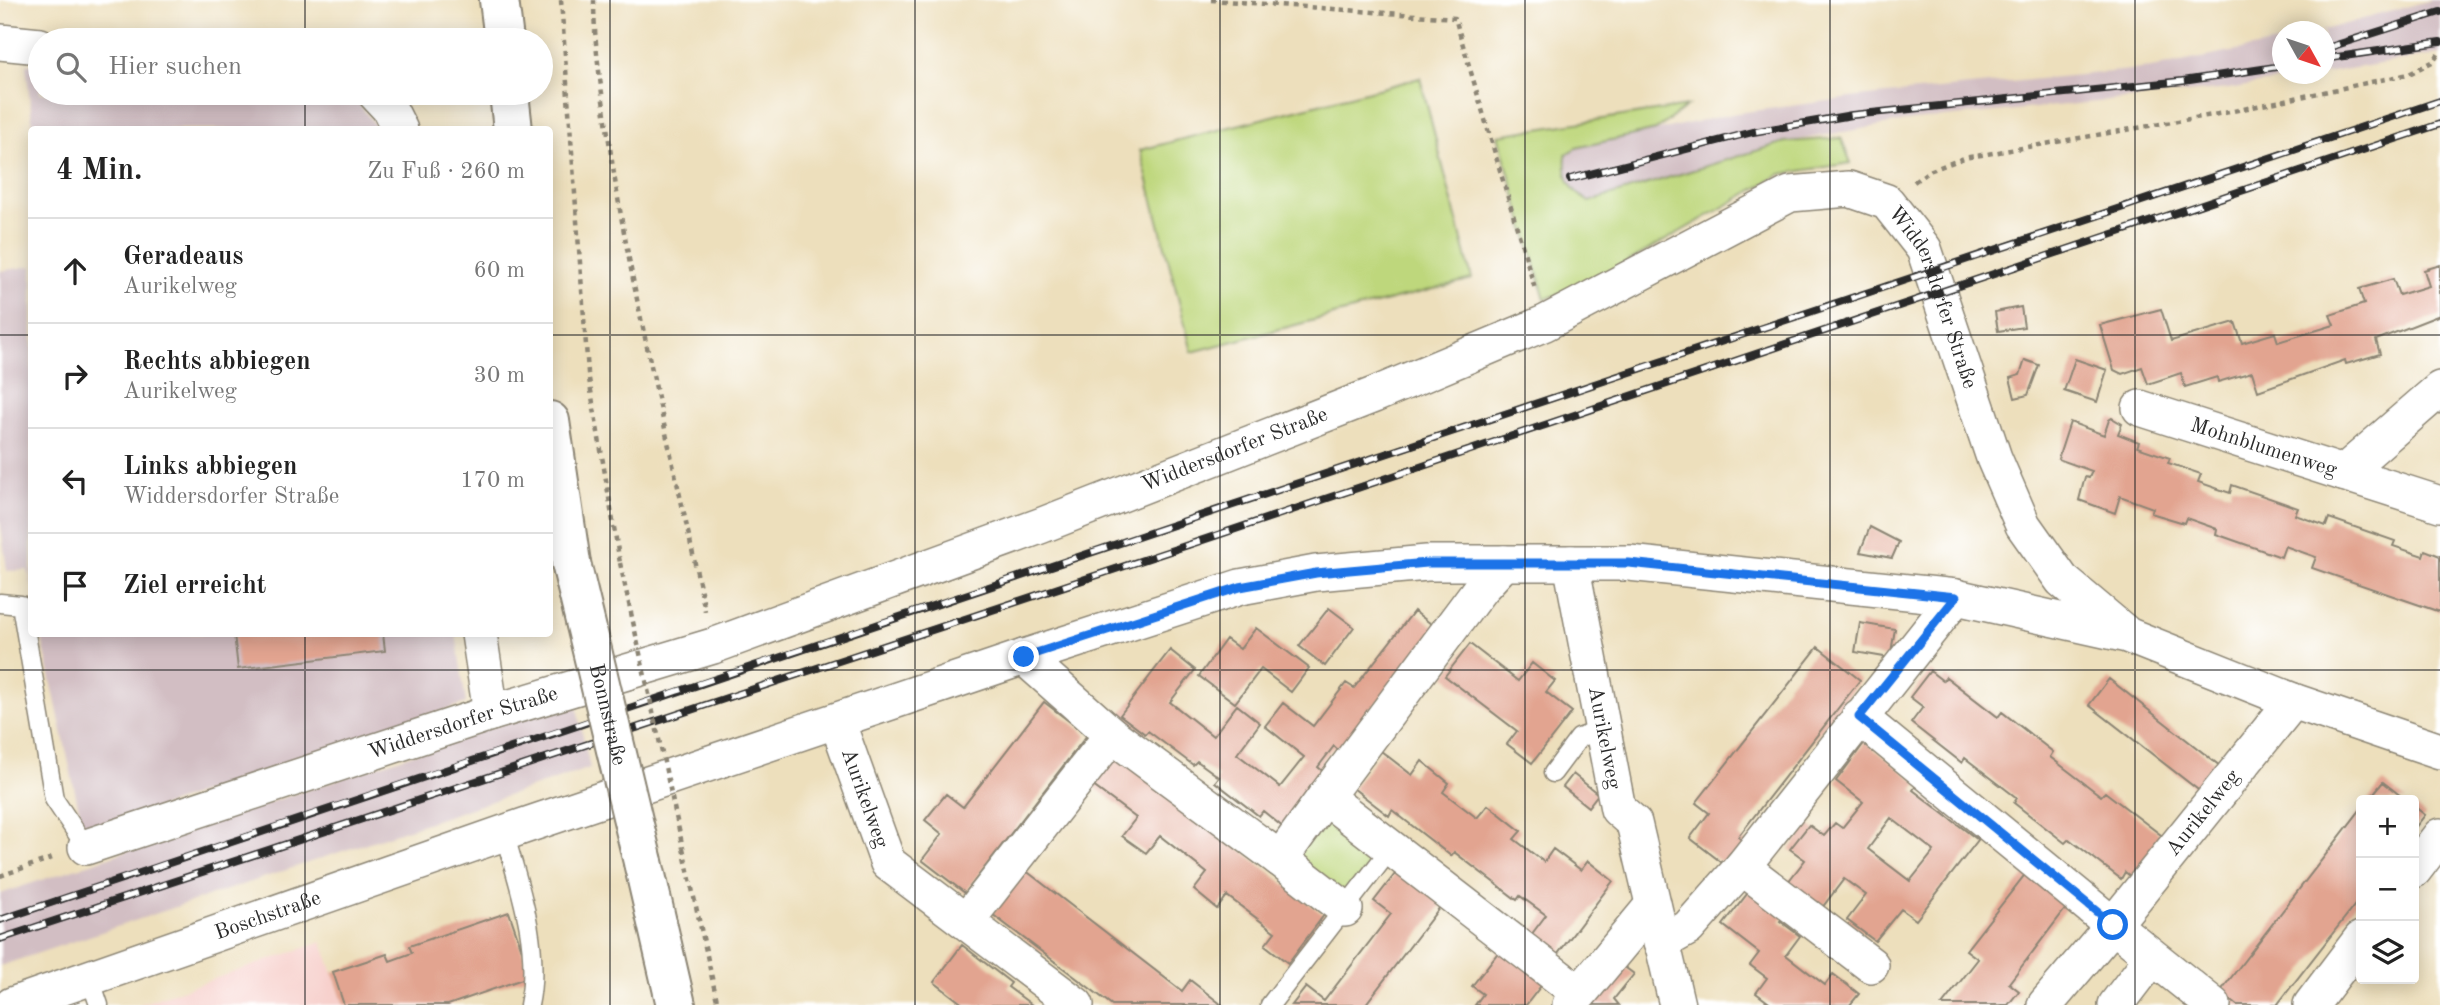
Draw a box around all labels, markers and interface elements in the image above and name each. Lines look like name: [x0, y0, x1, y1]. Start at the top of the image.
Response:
north arrow: [2272, 21, 2335, 84]
search box: [28, 28, 553, 105]
icon: search: [52, 48, 90, 86]
text: Hier suchen: [108, 54, 242, 80]
text: 4 Min.: [56, 156, 142, 186]
text: Zu Fuß · 260 m: [367, 160, 525, 183]
street label: Widdersdorfer Straße: [1884, 202, 1981, 391]
text: Geradeaus: [123, 244, 243, 270]
icon: ahead: [56, 252, 94, 290]
text: 60 m: [474, 259, 525, 282]
text: Aurikelweg: [123, 275, 237, 298]
text: Rechts abbiegen: [123, 349, 311, 375]
icon: right: [56, 357, 94, 395]
text: 30 m: [474, 364, 525, 387]
text: Aurikelweg: [123, 380, 237, 403]
street label: Widdersdorfer Straße: [1139, 404, 1331, 496]
street label: Mohnblumenweg: [2188, 414, 2340, 481]
text: Links abbiegen: [123, 454, 297, 480]
icon: left: [56, 462, 94, 500]
text: 170 m: [460, 469, 525, 492]
text: Widdersdorfer Straße: [123, 485, 339, 508]
icon: arrive: [56, 567, 94, 605]
text: Ziel erreicht: [123, 573, 266, 599]
route end: [1008, 641, 1039, 672]
street label: Bonnstraße: [585, 662, 630, 768]
street label: Widdersdorfer Straße: [366, 683, 560, 763]
street label: Aurikelweg: [1584, 685, 1625, 792]
street label: Aurikelweg: [837, 746, 892, 851]
street label: Aurikelweg: [2162, 765, 2244, 860]
map controls: [2356, 795, 2419, 984]
button: +: [2356, 795, 2419, 858]
button: −: [2356, 858, 2419, 921]
street label: Boschstraße: [212, 887, 324, 944]
route start: [2097, 909, 2128, 940]
button: layers: [2356, 921, 2419, 984]

